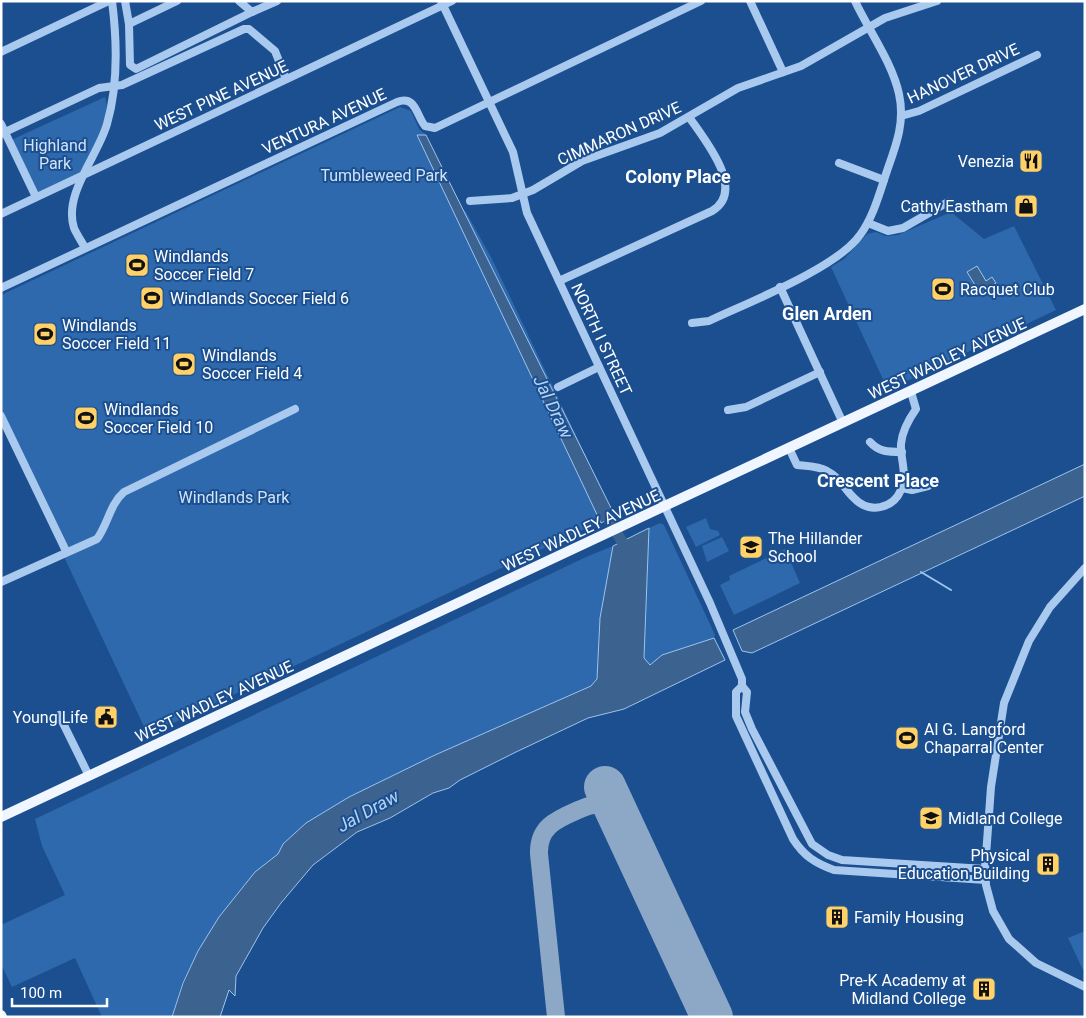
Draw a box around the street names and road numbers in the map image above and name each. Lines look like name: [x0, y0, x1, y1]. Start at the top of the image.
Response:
street label: HANOVER DRIVE: [904, 39, 1022, 108]
street label: WEST PINE AVENUE: [152, 56, 291, 135]
street label: VENTURA AVENUE: [259, 84, 389, 159]
street label: CIMMARON DRIVE: [554, 98, 684, 169]
street label: NORTH I STREET: [567, 280, 636, 399]
street label: WEST WADLEY AVENUE: [865, 313, 1029, 403]
street label: WEST WADLEY AVENUE: [499, 485, 663, 575]
street label: WEST WADLEY AVENUE: [132, 656, 296, 746]

